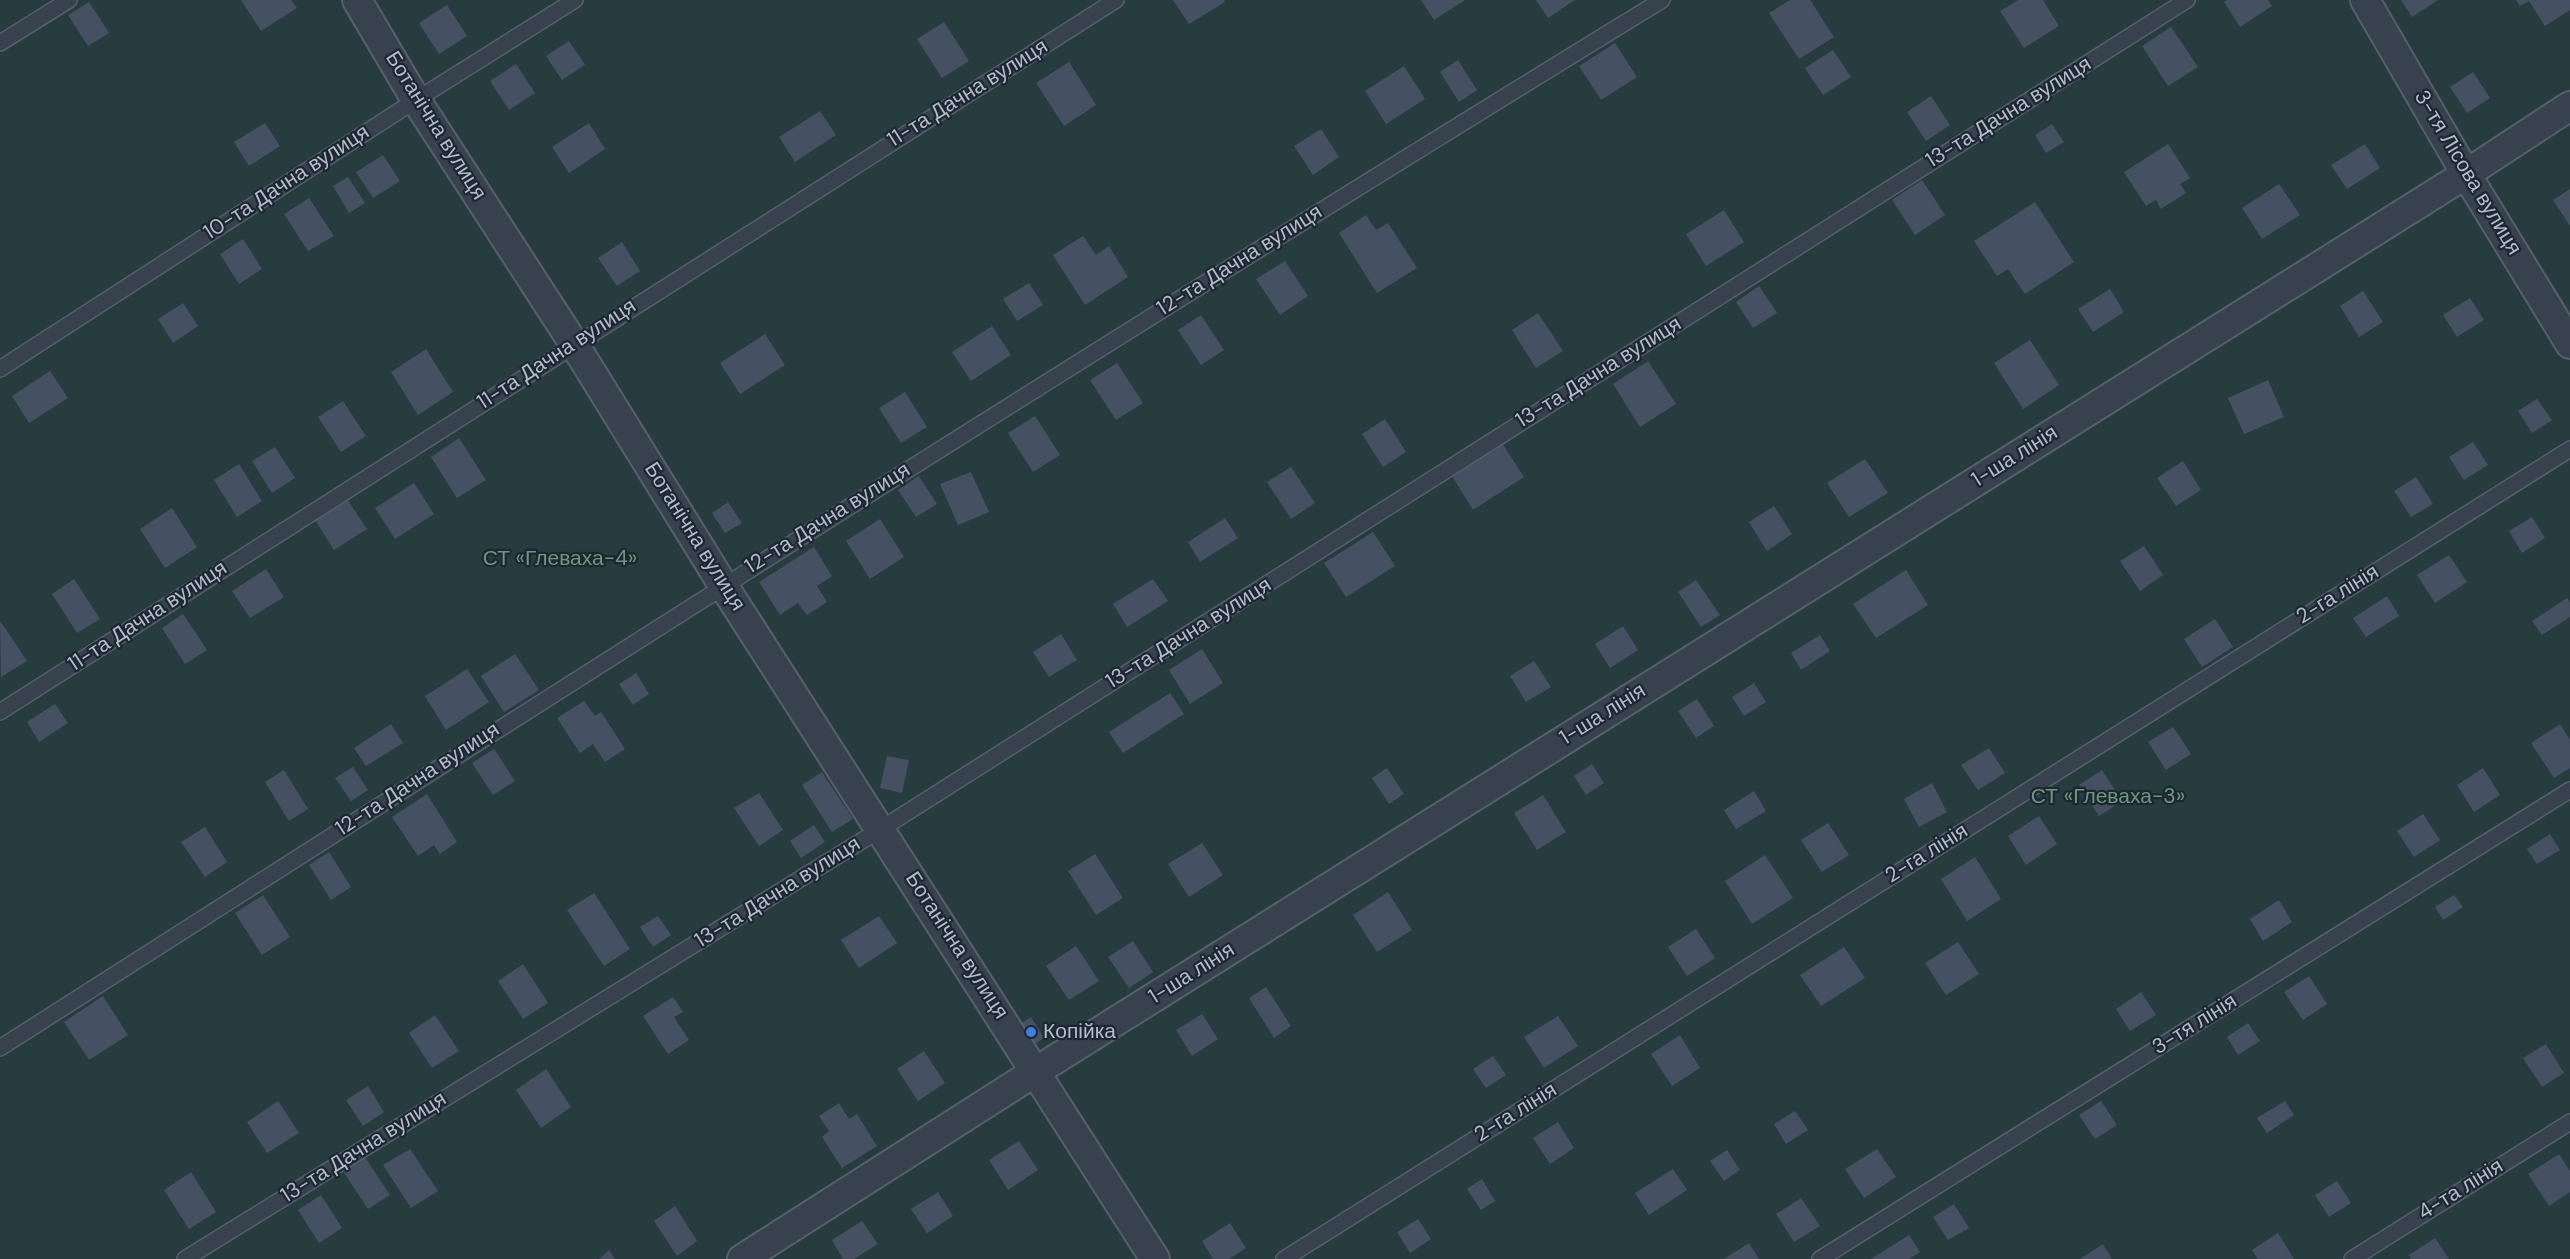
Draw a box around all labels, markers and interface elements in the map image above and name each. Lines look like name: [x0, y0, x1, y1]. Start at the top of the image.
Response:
street label: 11-та Дачна вулиця: [883, 34, 1053, 154]
street label: Ботанічна вулиця: [379, 47, 491, 205]
street label: 13-та Дачна вулиця: [1922, 52, 2096, 174]
street label: 3-тя Лісова вулиця: [2408, 86, 2526, 260]
street label: 10-та Дачна вулиця: [200, 120, 374, 246]
street label: 12-та Дачна вулиця: [1153, 200, 1327, 322]
street label: 11-та Дачна вулиця: [473, 294, 641, 416]
street label: 13-та Дачна вулиця: [1512, 312, 1686, 434]
street label: 1-ша лінія: [1967, 421, 2063, 493]
street label: Ботанічна вулиця: [638, 458, 750, 616]
street label: 12-та Дачна вулиця: [741, 458, 915, 580]
park label: СТ «Глеваха-4»: [483, 546, 637, 572]
street label: 11-та Дачна вулиця: [64, 556, 232, 678]
street label: 2-га лінія: [2292, 560, 2384, 630]
street label: 13-та Дачна вулиця: [1102, 573, 1276, 695]
street label: 1-ша лінія: [1555, 679, 1651, 751]
street label: 12-та Дачна вулиця: [331, 718, 505, 842]
park label: СТ «Глеваха-3»: [2031, 784, 2185, 810]
street label: 2-га лінія: [1881, 819, 1973, 889]
street label: 13-та Дачна вулиця: [691, 832, 865, 954]
street label: Ботанічна вулиця: [899, 868, 1013, 1024]
street label: 1-ша лінія: [1144, 938, 1240, 1010]
street label: 3-тя лінія: [2148, 989, 2242, 1061]
place label: Копійка: [1043, 1019, 1116, 1045]
marker: Копійка: [1024, 1025, 1038, 1039]
street label: 2-га лінія: [1470, 1078, 1562, 1148]
street label: 13-та Дачна вулиця: [277, 1087, 451, 1209]
street label: 4-та лінія: [2414, 1154, 2508, 1226]

